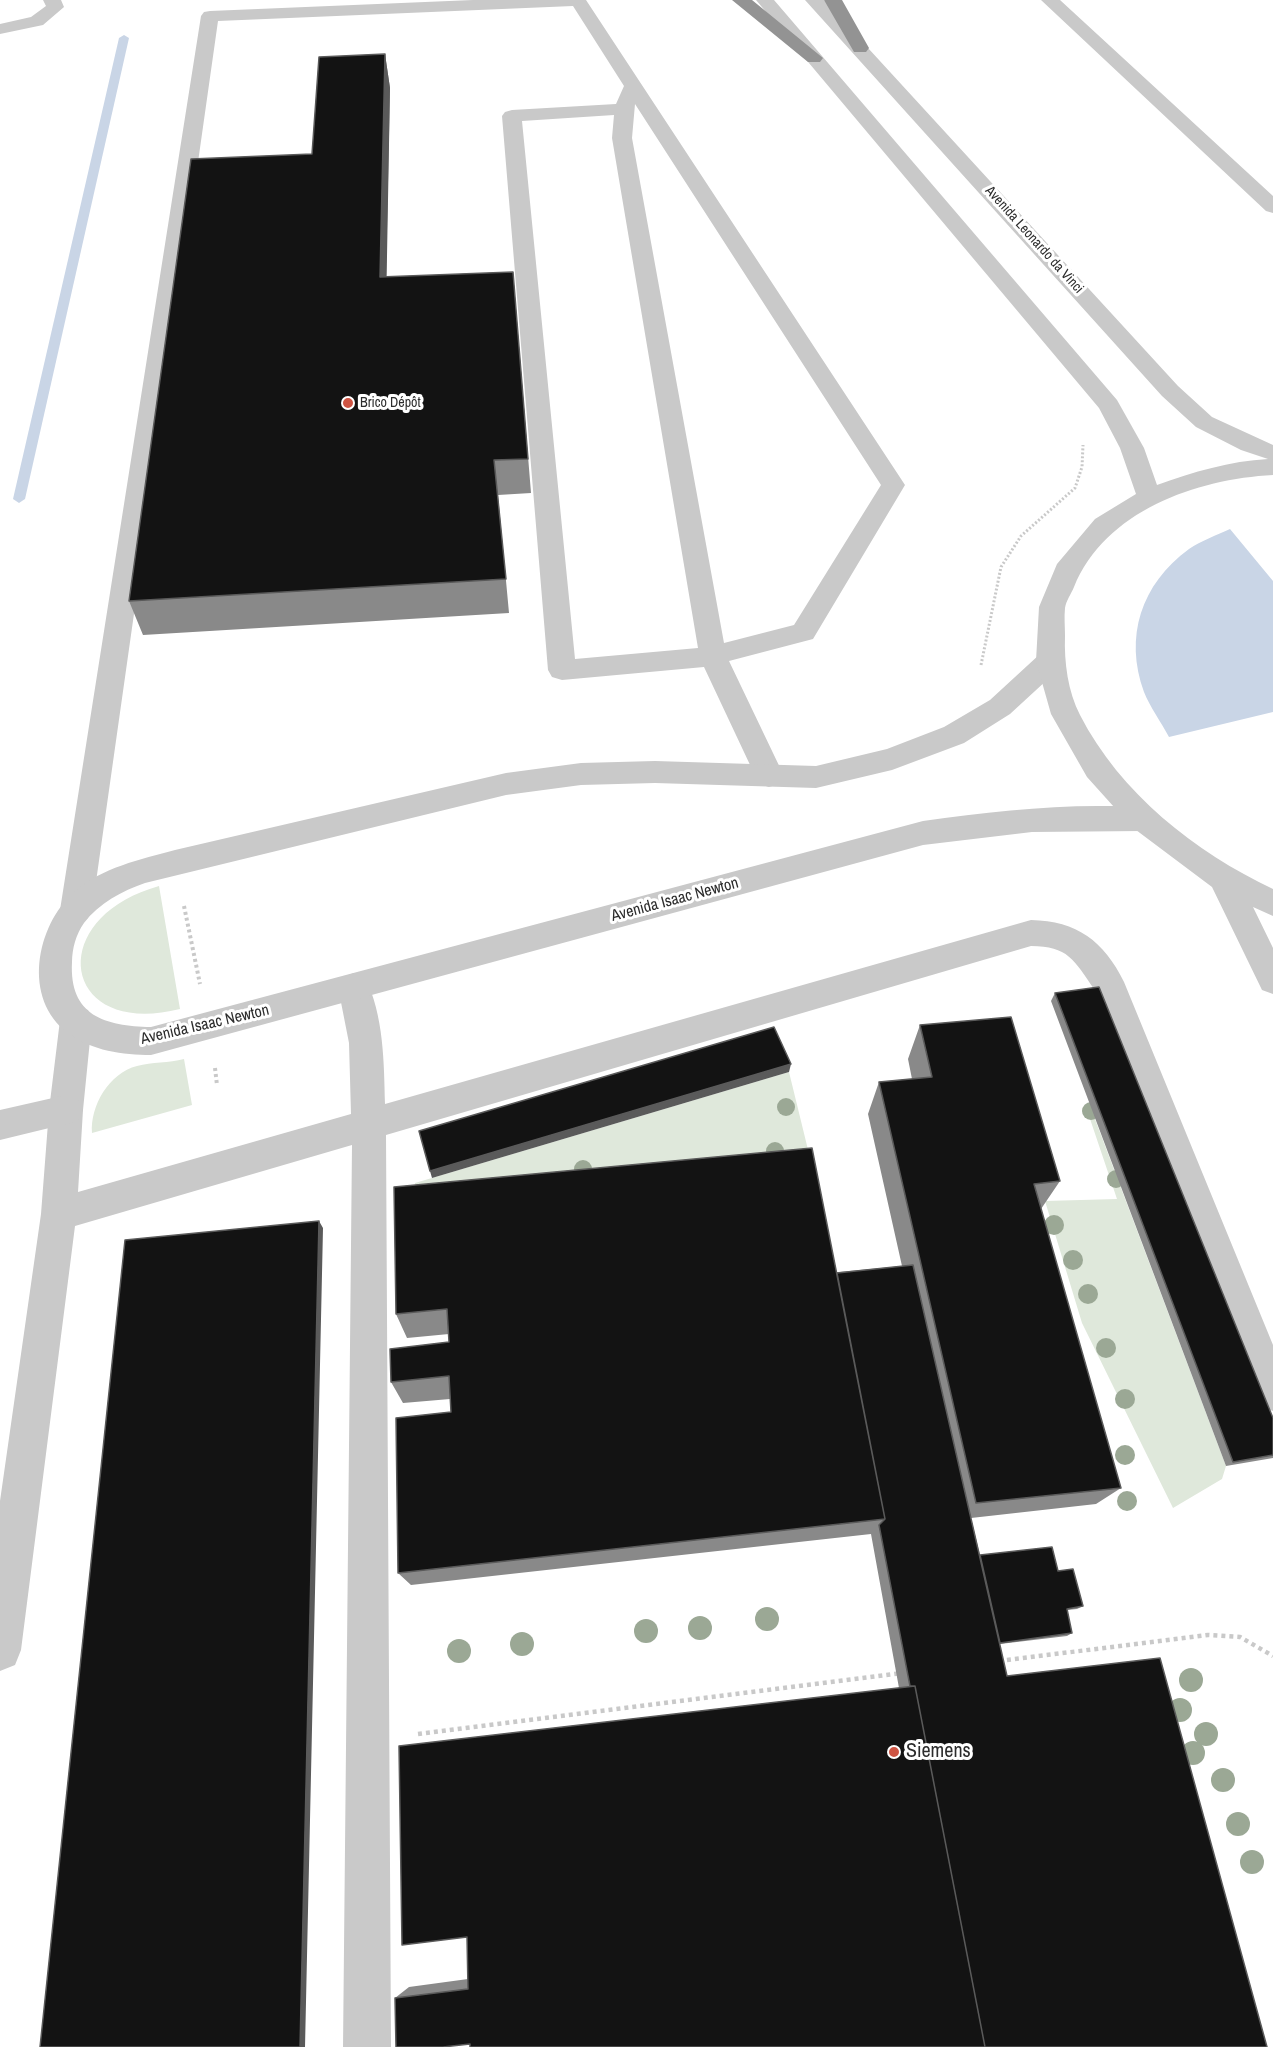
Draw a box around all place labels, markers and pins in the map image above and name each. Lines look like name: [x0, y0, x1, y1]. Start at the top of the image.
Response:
place label: Brico Dépôt: [360, 395, 421, 411]
marker: Brico Dépôt: [341, 396, 355, 410]
place label: Siemens: [906, 1740, 971, 1764]
marker: Siemens: [887, 1745, 901, 1759]

